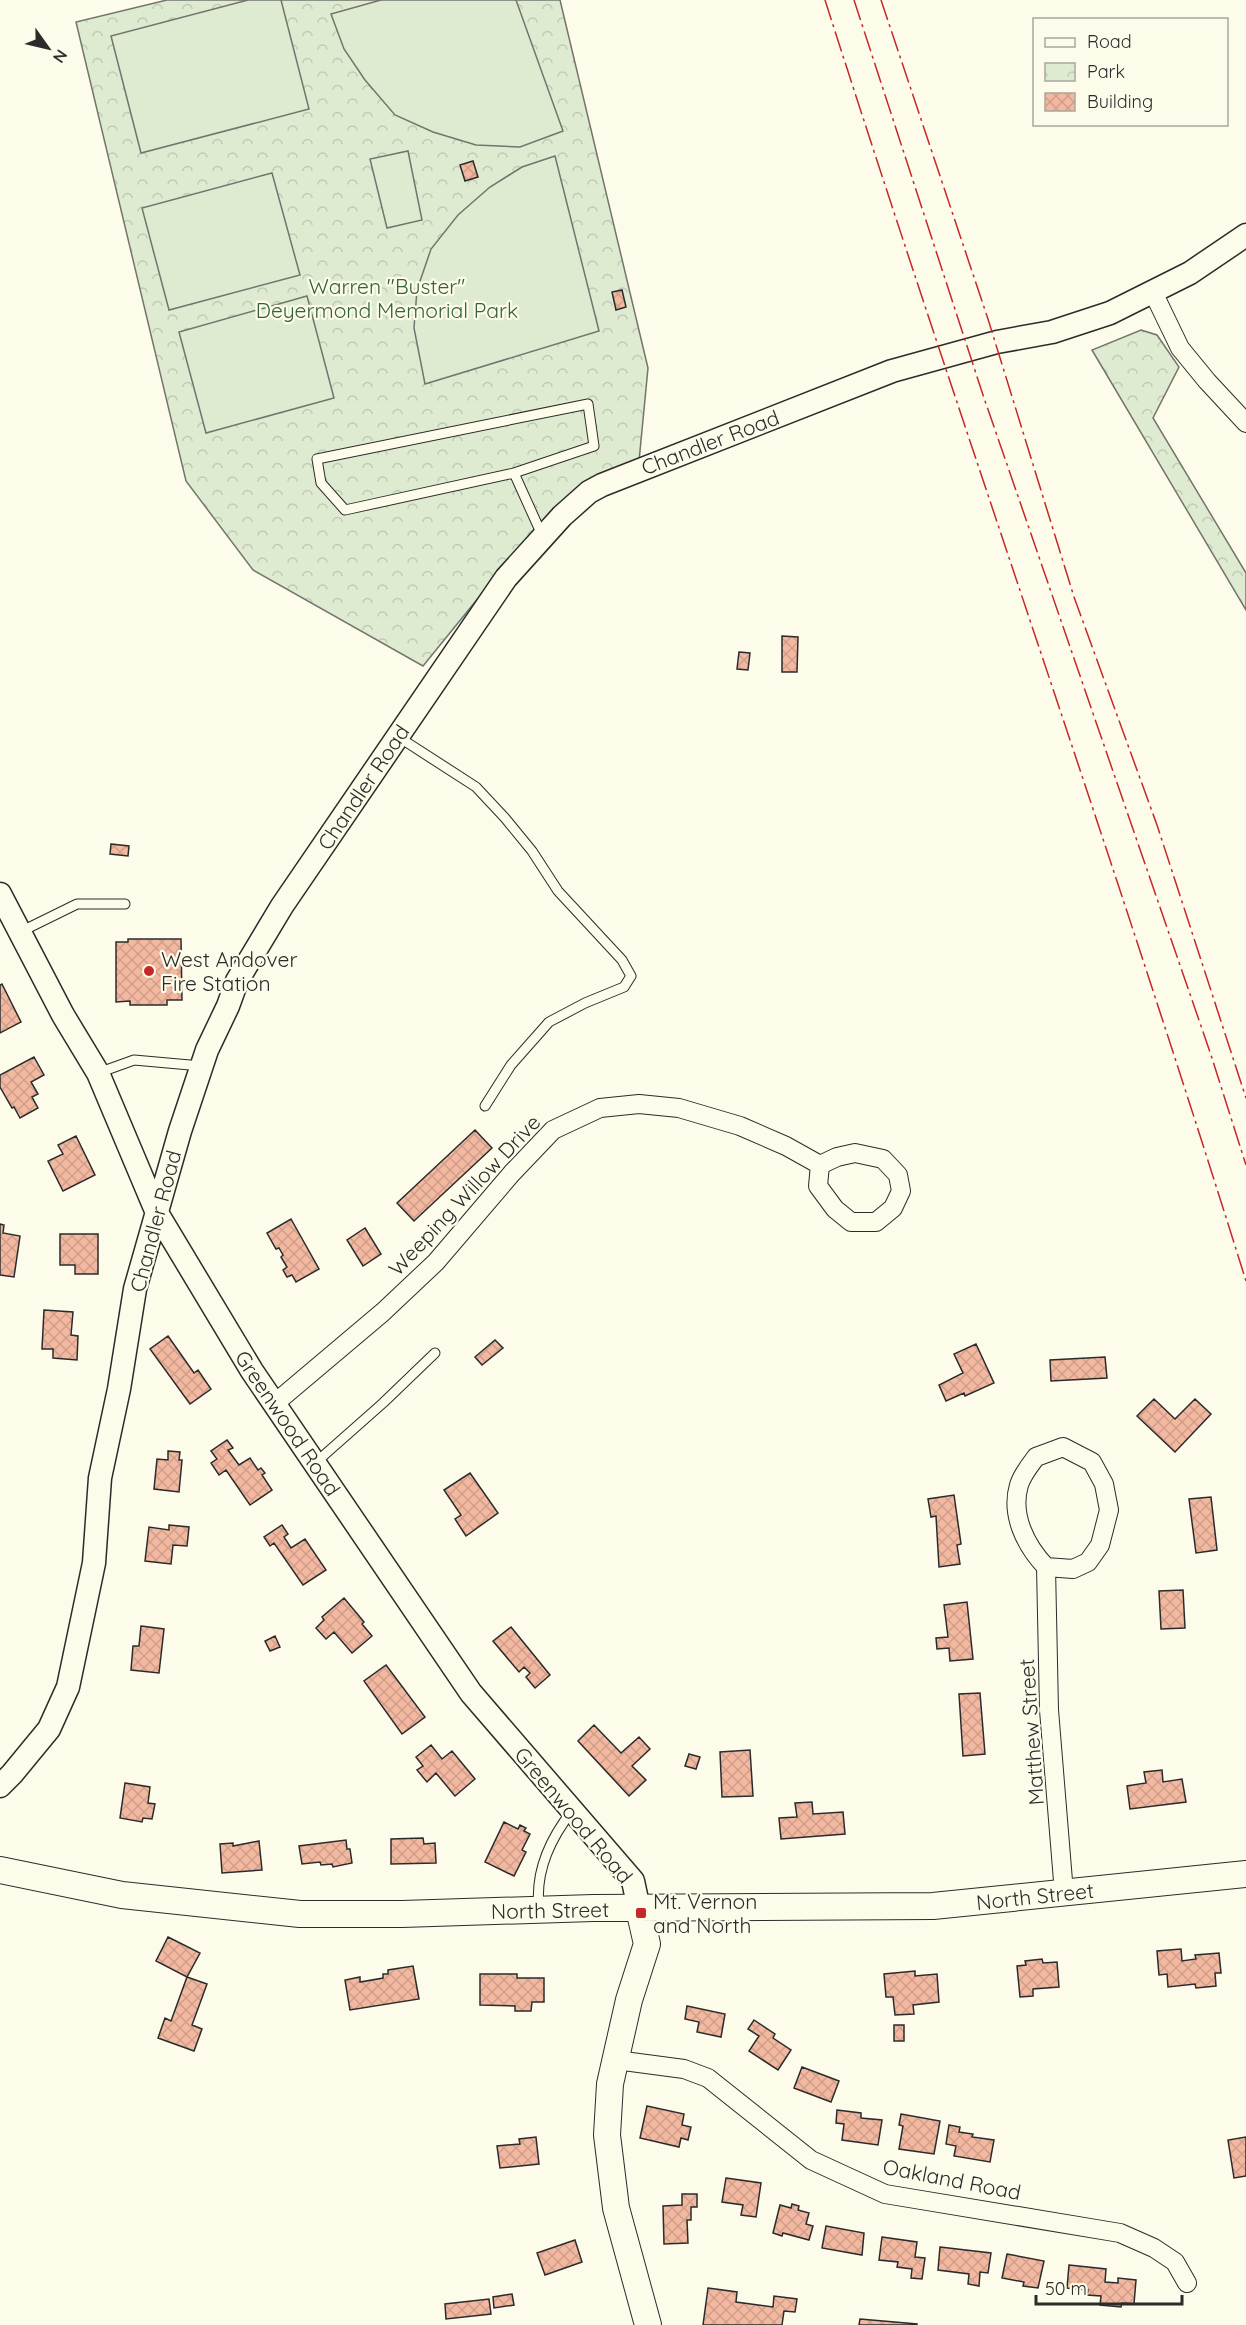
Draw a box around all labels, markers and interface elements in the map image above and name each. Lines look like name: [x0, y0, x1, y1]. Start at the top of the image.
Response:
north arrow: [18, 18, 78, 78]
legend: [1033, 18, 1228, 126]
text: Road: [1087, 30, 1132, 53]
text: N: [49, 46, 72, 67]
text: Park: [1087, 60, 1125, 83]
text: Building: [1087, 90, 1153, 113]
park label: Warren "Buster" Deyermond Memorial Park: [256, 273, 518, 323]
street label: Chandler Road: [637, 404, 783, 480]
street label: Chandler Road: [312, 719, 414, 855]
place label: West Andover Fire Station: [161, 946, 298, 996]
marker: West Andover Fire Station: [142, 964, 156, 978]
street label: Weeping Willow Drive: [383, 1109, 545, 1281]
street label: Chandler Road: [124, 1147, 186, 1295]
street label: Greenwood Road: [230, 1345, 346, 1501]
street label: Matthew Street: [1013, 1658, 1049, 1806]
street label: Greenwood Road: [509, 1742, 639, 1888]
street label: North Street: [975, 1877, 1095, 1915]
place label: Mt. Vernon and North: [653, 1888, 757, 1938]
street label: North Street: [491, 1896, 609, 1924]
marker: Mt. Vernon and North: [634, 1906, 648, 1920]
street label: Oakland Road: [881, 2153, 1023, 2205]
scale bar: [1036, 2268, 1182, 2306]
text: 50 m: [1045, 2277, 1087, 2300]

